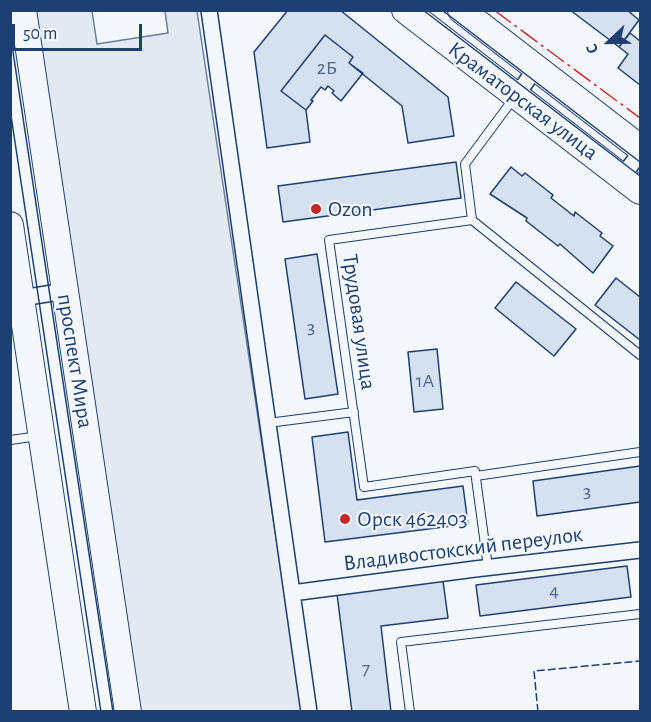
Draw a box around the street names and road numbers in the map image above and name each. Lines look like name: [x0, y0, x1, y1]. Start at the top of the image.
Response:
street label: Краматорская улица: [443, 36, 603, 166]
street label: Трудовая улица: [336, 253, 382, 391]
street label: проспект Мира: [51, 292, 99, 430]
street label: Владивостокский переулок: [342, 521, 584, 577]

